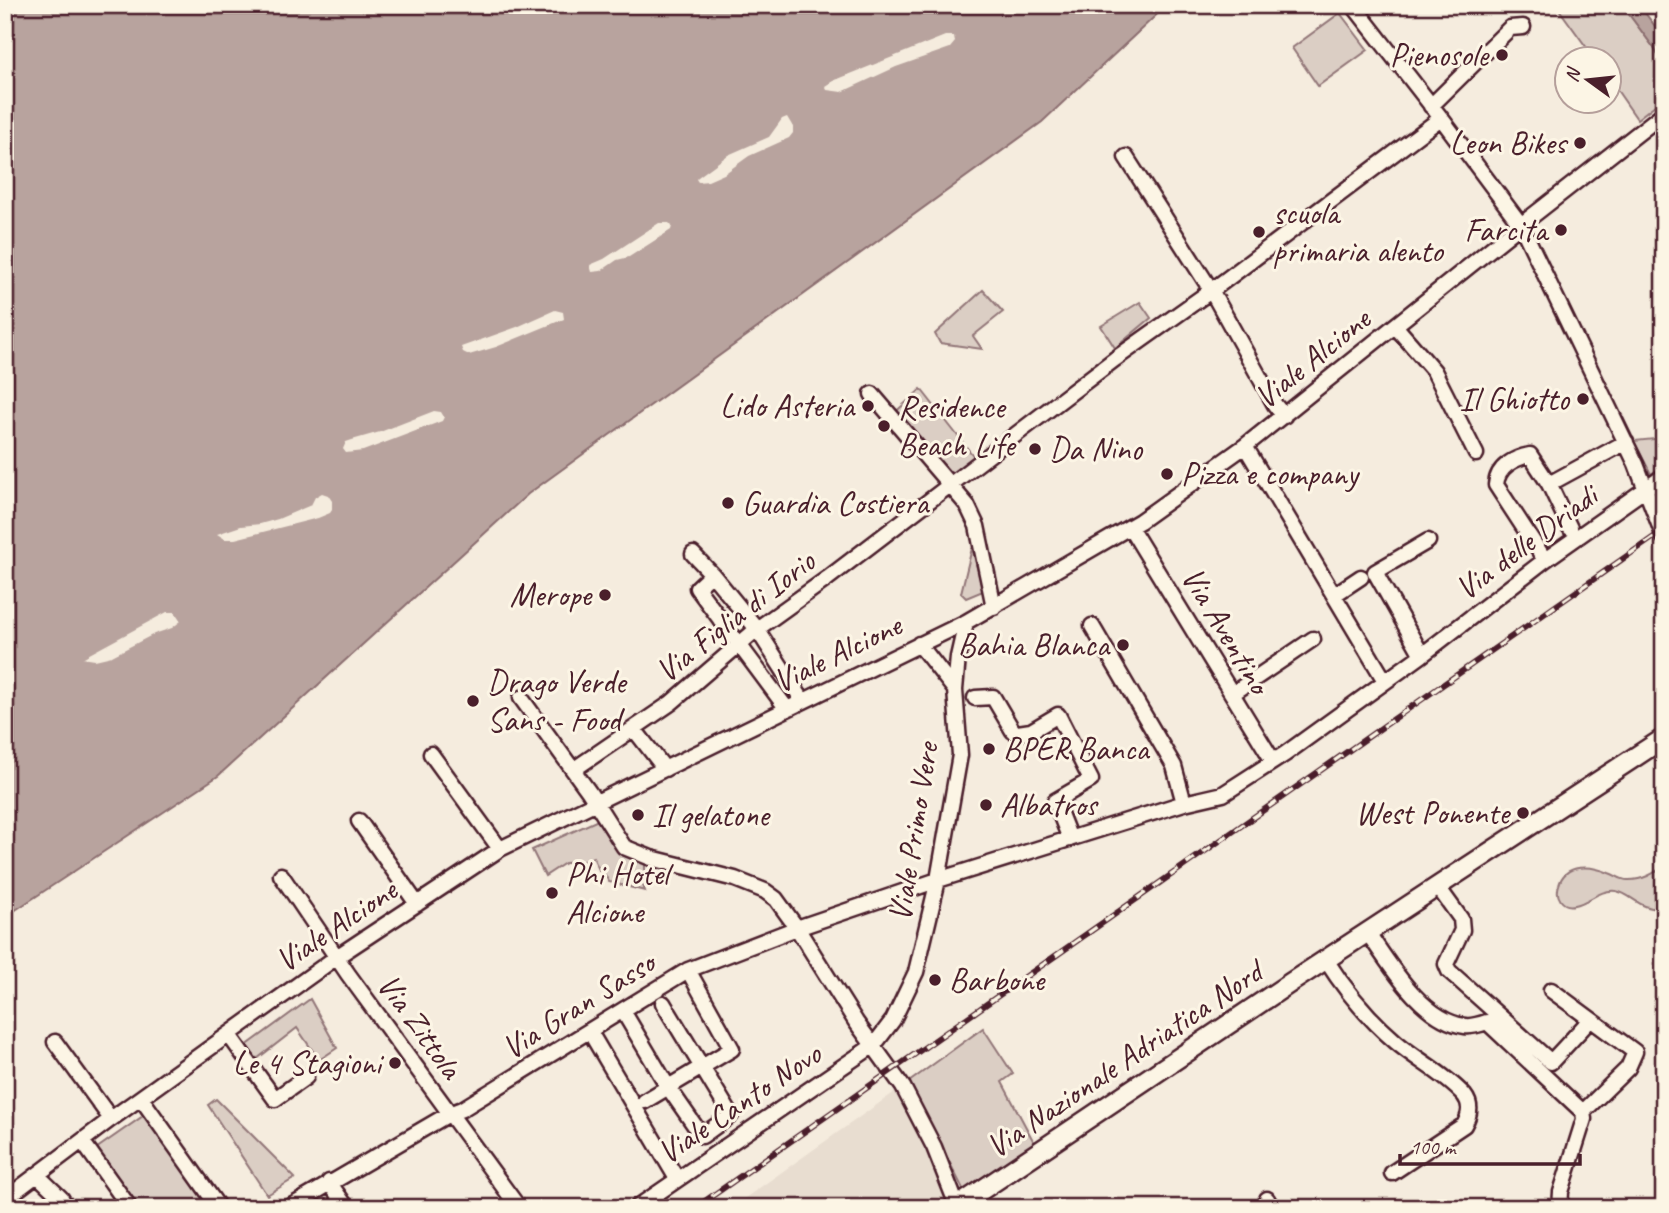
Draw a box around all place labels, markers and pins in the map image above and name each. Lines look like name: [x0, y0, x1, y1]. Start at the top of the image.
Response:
place label: Pienosole: [1390, 34, 1490, 76]
marker: Pienosole: [1494, 47, 1510, 63]
place label: Leon Bikes: [1450, 122, 1569, 164]
marker: Leon Bikes: [1572, 135, 1588, 151]
place label: scuola primaria alento: [1273, 192, 1445, 272]
place label: Farcita: [1465, 209, 1549, 251]
marker: Farcita: [1553, 222, 1569, 238]
marker: scuola primaria alento: [1251, 224, 1267, 240]
place label: Il Ghiotto: [1459, 378, 1570, 420]
place label: Lido Asteria: [720, 385, 856, 427]
place label: Residence Beach Life: [898, 386, 1017, 466]
marker: Il Ghiotto: [1575, 391, 1591, 407]
marker: Lido Asteria: [860, 398, 876, 414]
marker: Residence Beach Life: [876, 418, 892, 434]
place label: Da Nino: [1049, 428, 1143, 470]
marker: Da Nino: [1027, 441, 1043, 457]
place label: Pizza e company: [1181, 453, 1361, 495]
marker: Pizza e company: [1159, 466, 1175, 482]
place label: Guardia Costiera: [742, 482, 930, 524]
marker: Guardia Costiera: [720, 495, 736, 511]
place label: Merope: [510, 574, 593, 616]
marker: Merope: [597, 587, 613, 603]
place label: Bahia Blanca: [958, 624, 1111, 666]
marker: Bahia Blanca: [1115, 637, 1131, 653]
place label: Drago Verde Sans - Food: [487, 661, 628, 741]
marker: Drago Verde Sans - Food: [465, 693, 481, 709]
place label: BPER Banca: [1003, 728, 1150, 770]
marker: BPER Banca: [981, 741, 997, 757]
place label: Albatros: [1000, 784, 1099, 826]
place label: West Ponente: [1355, 792, 1511, 834]
place label: Il gelatone: [652, 794, 771, 836]
marker: Albatros: [978, 797, 994, 813]
marker: West Ponente: [1515, 805, 1531, 821]
marker: Il gelatone: [630, 807, 646, 823]
place label: Phi Hotel Alcione: [566, 853, 674, 933]
marker: Phi Hotel Alcione: [544, 885, 560, 901]
place label: Barbone: [949, 959, 1046, 1001]
marker: Barbone: [927, 972, 943, 988]
place label: Le 4 Stagioni: [233, 1042, 385, 1084]
marker: Le 4 Stagioni: [387, 1055, 403, 1071]

